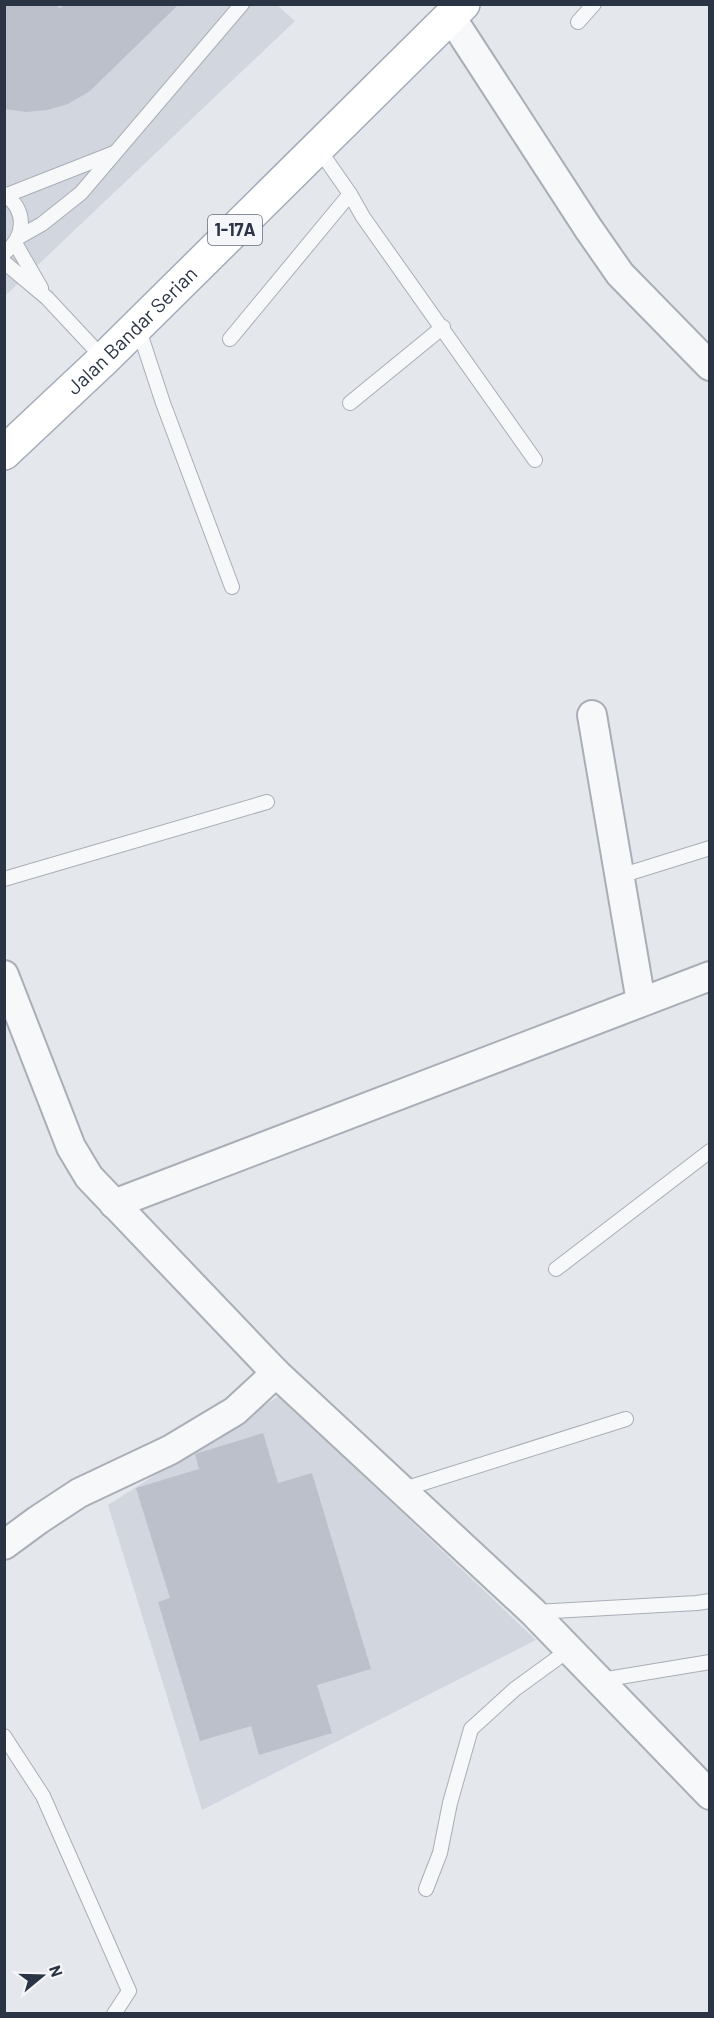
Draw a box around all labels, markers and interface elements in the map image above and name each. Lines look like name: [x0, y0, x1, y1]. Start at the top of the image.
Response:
road number: 1-17A: [208, 215, 262, 245]
street label: Jalan Bandar Serian: [61, 261, 201, 399]
north arrow: [12, 1946, 72, 2006]
text: N: [46, 1963, 67, 1979]

